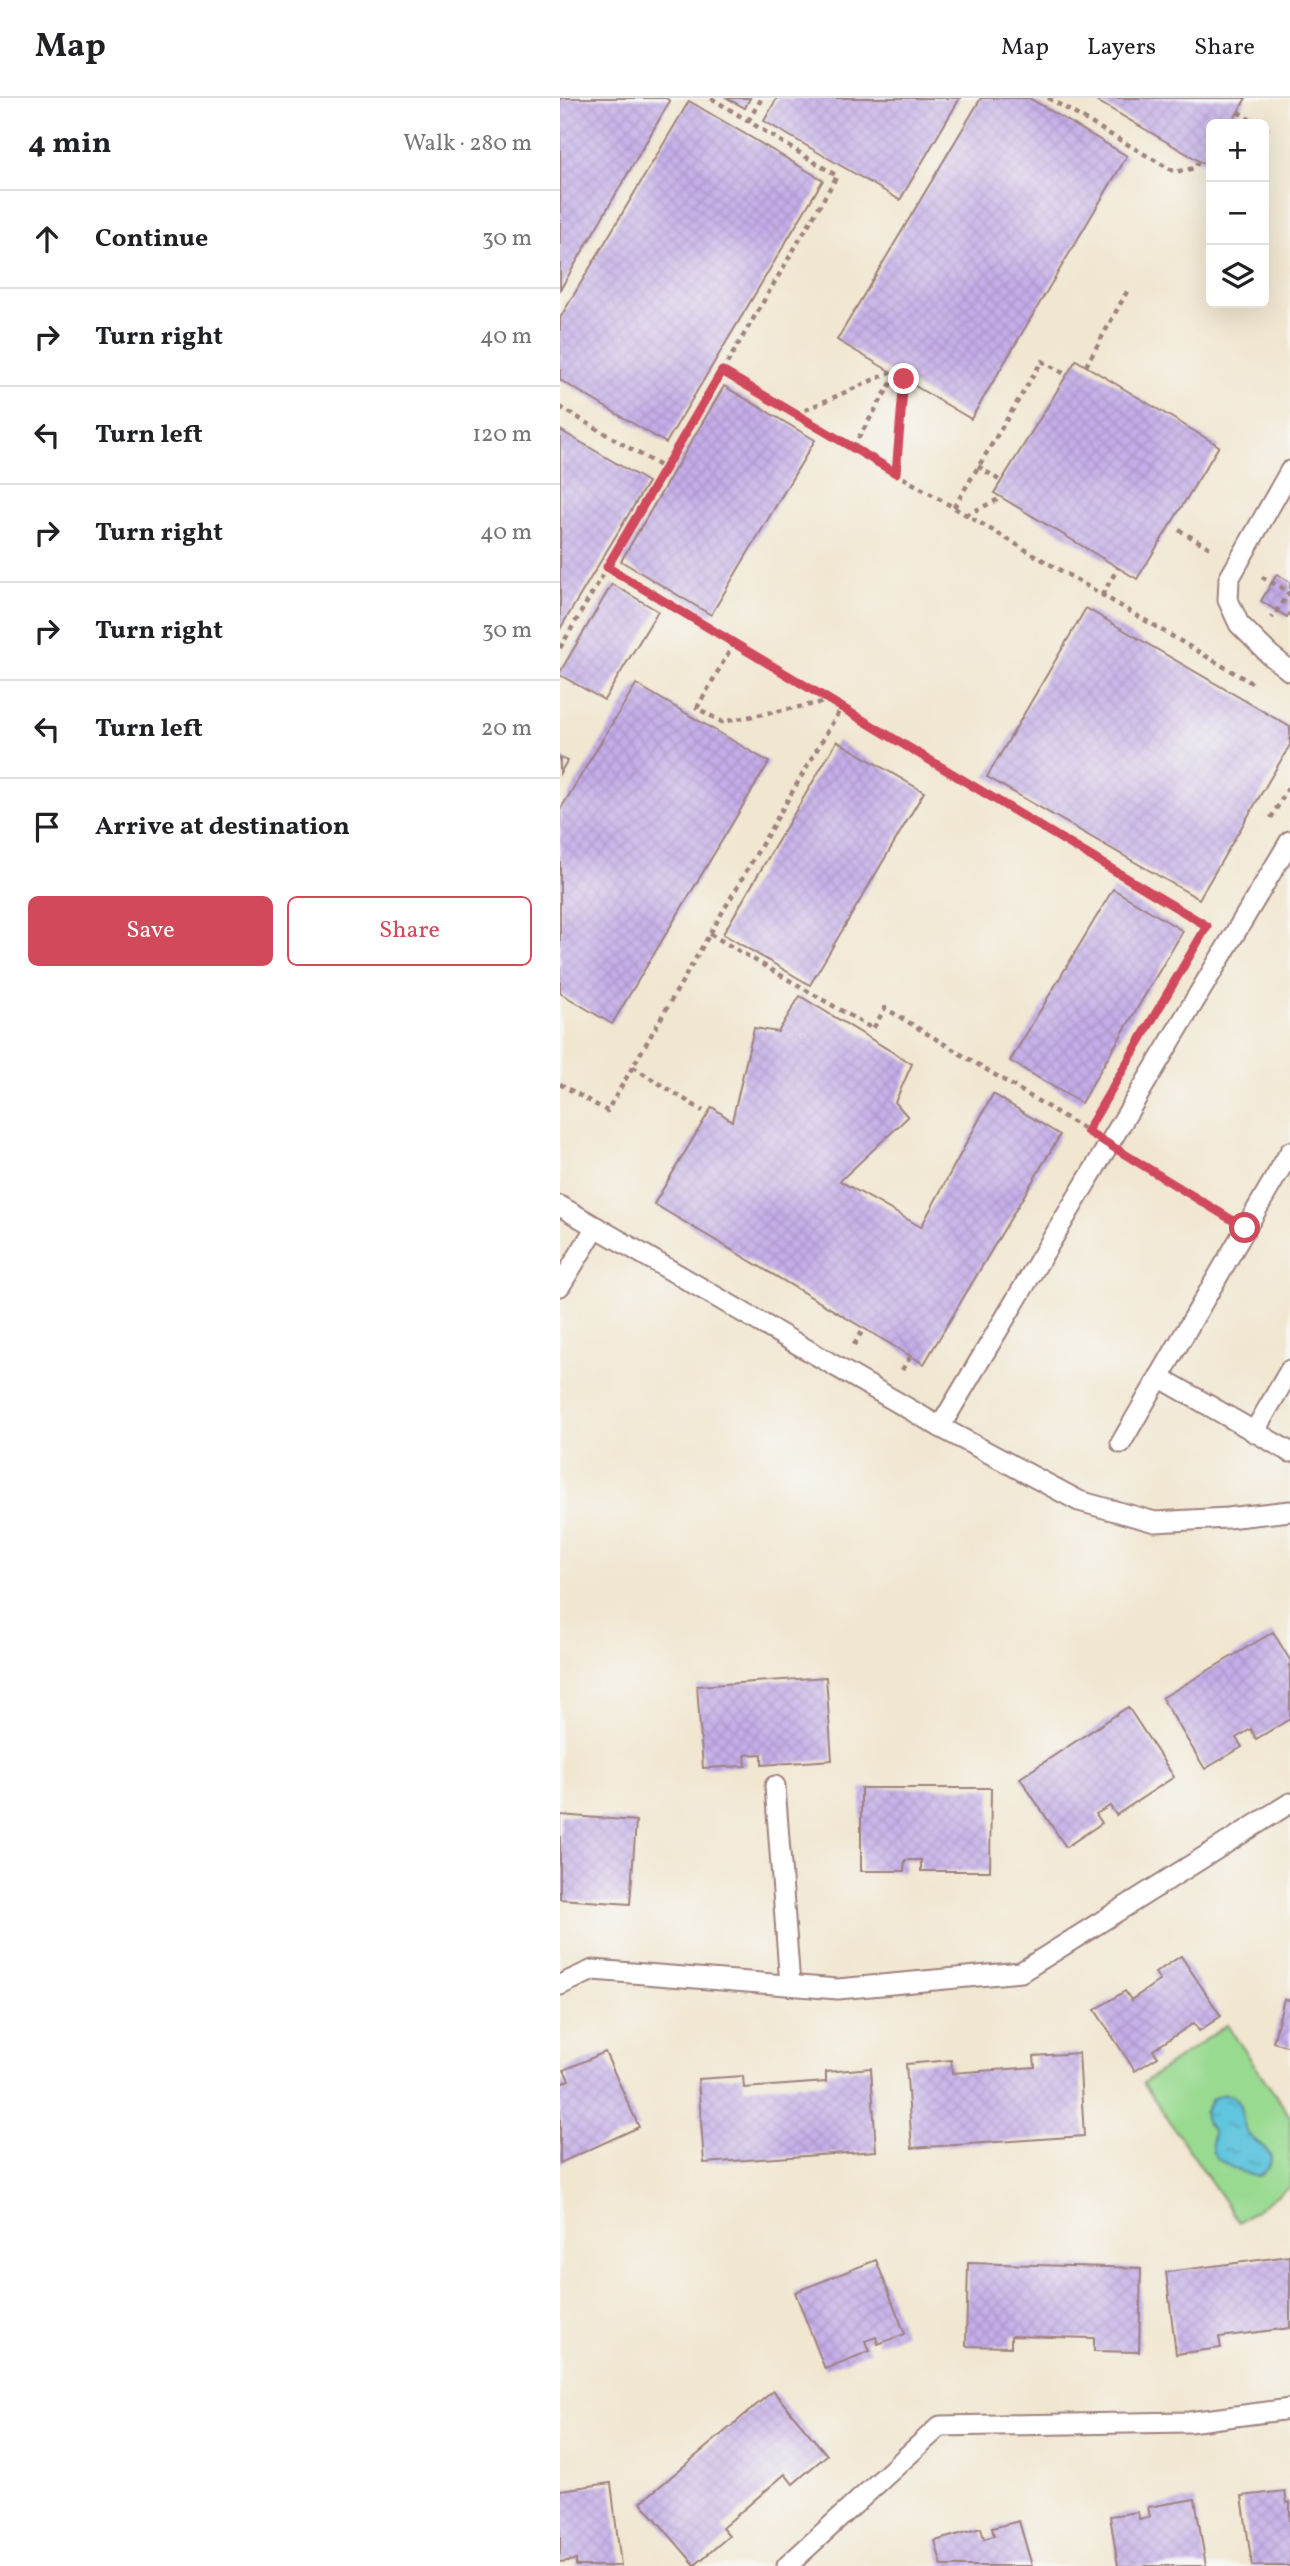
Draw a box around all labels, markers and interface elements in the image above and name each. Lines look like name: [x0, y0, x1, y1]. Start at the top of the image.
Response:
text: Map: [35, 25, 106, 71]
text: Map: [1001, 31, 1049, 65]
text: Layers: [1087, 31, 1156, 65]
text: Share: [1194, 31, 1255, 65]
map controls: [1206, 119, 1269, 308]
button: +: [1206, 119, 1269, 182]
text: 4 min: [28, 123, 112, 165]
text: Walk · 280 m: [403, 128, 532, 160]
button: −: [1206, 182, 1269, 245]
icon: ahead: [28, 220, 66, 258]
text: Continue: [95, 221, 208, 257]
text: 30 m: [482, 223, 532, 255]
button: layers: [1206, 245, 1269, 308]
icon: right: [28, 318, 66, 356]
text: Turn right: [95, 319, 223, 355]
text: 40 m: [480, 321, 532, 353]
route end: [888, 363, 919, 394]
icon: left: [28, 416, 66, 454]
text: Turn left: [95, 417, 203, 453]
text: 120 m: [472, 419, 532, 451]
icon: right: [28, 514, 66, 552]
text: Turn right: [95, 515, 223, 551]
text: 40 m: [480, 517, 532, 549]
icon: right: [28, 612, 66, 650]
text: Turn right: [95, 613, 223, 649]
text: 30 m: [482, 615, 532, 647]
icon: left: [28, 710, 66, 748]
text: Turn left: [95, 711, 203, 747]
text: 20 m: [481, 713, 532, 745]
icon: arrive: [28, 808, 66, 846]
text: Arrive at destination: [95, 809, 350, 845]
button: Save: [28, 896, 273, 966]
button: Share: [287, 896, 532, 966]
route start: [1229, 1212, 1260, 1243]

